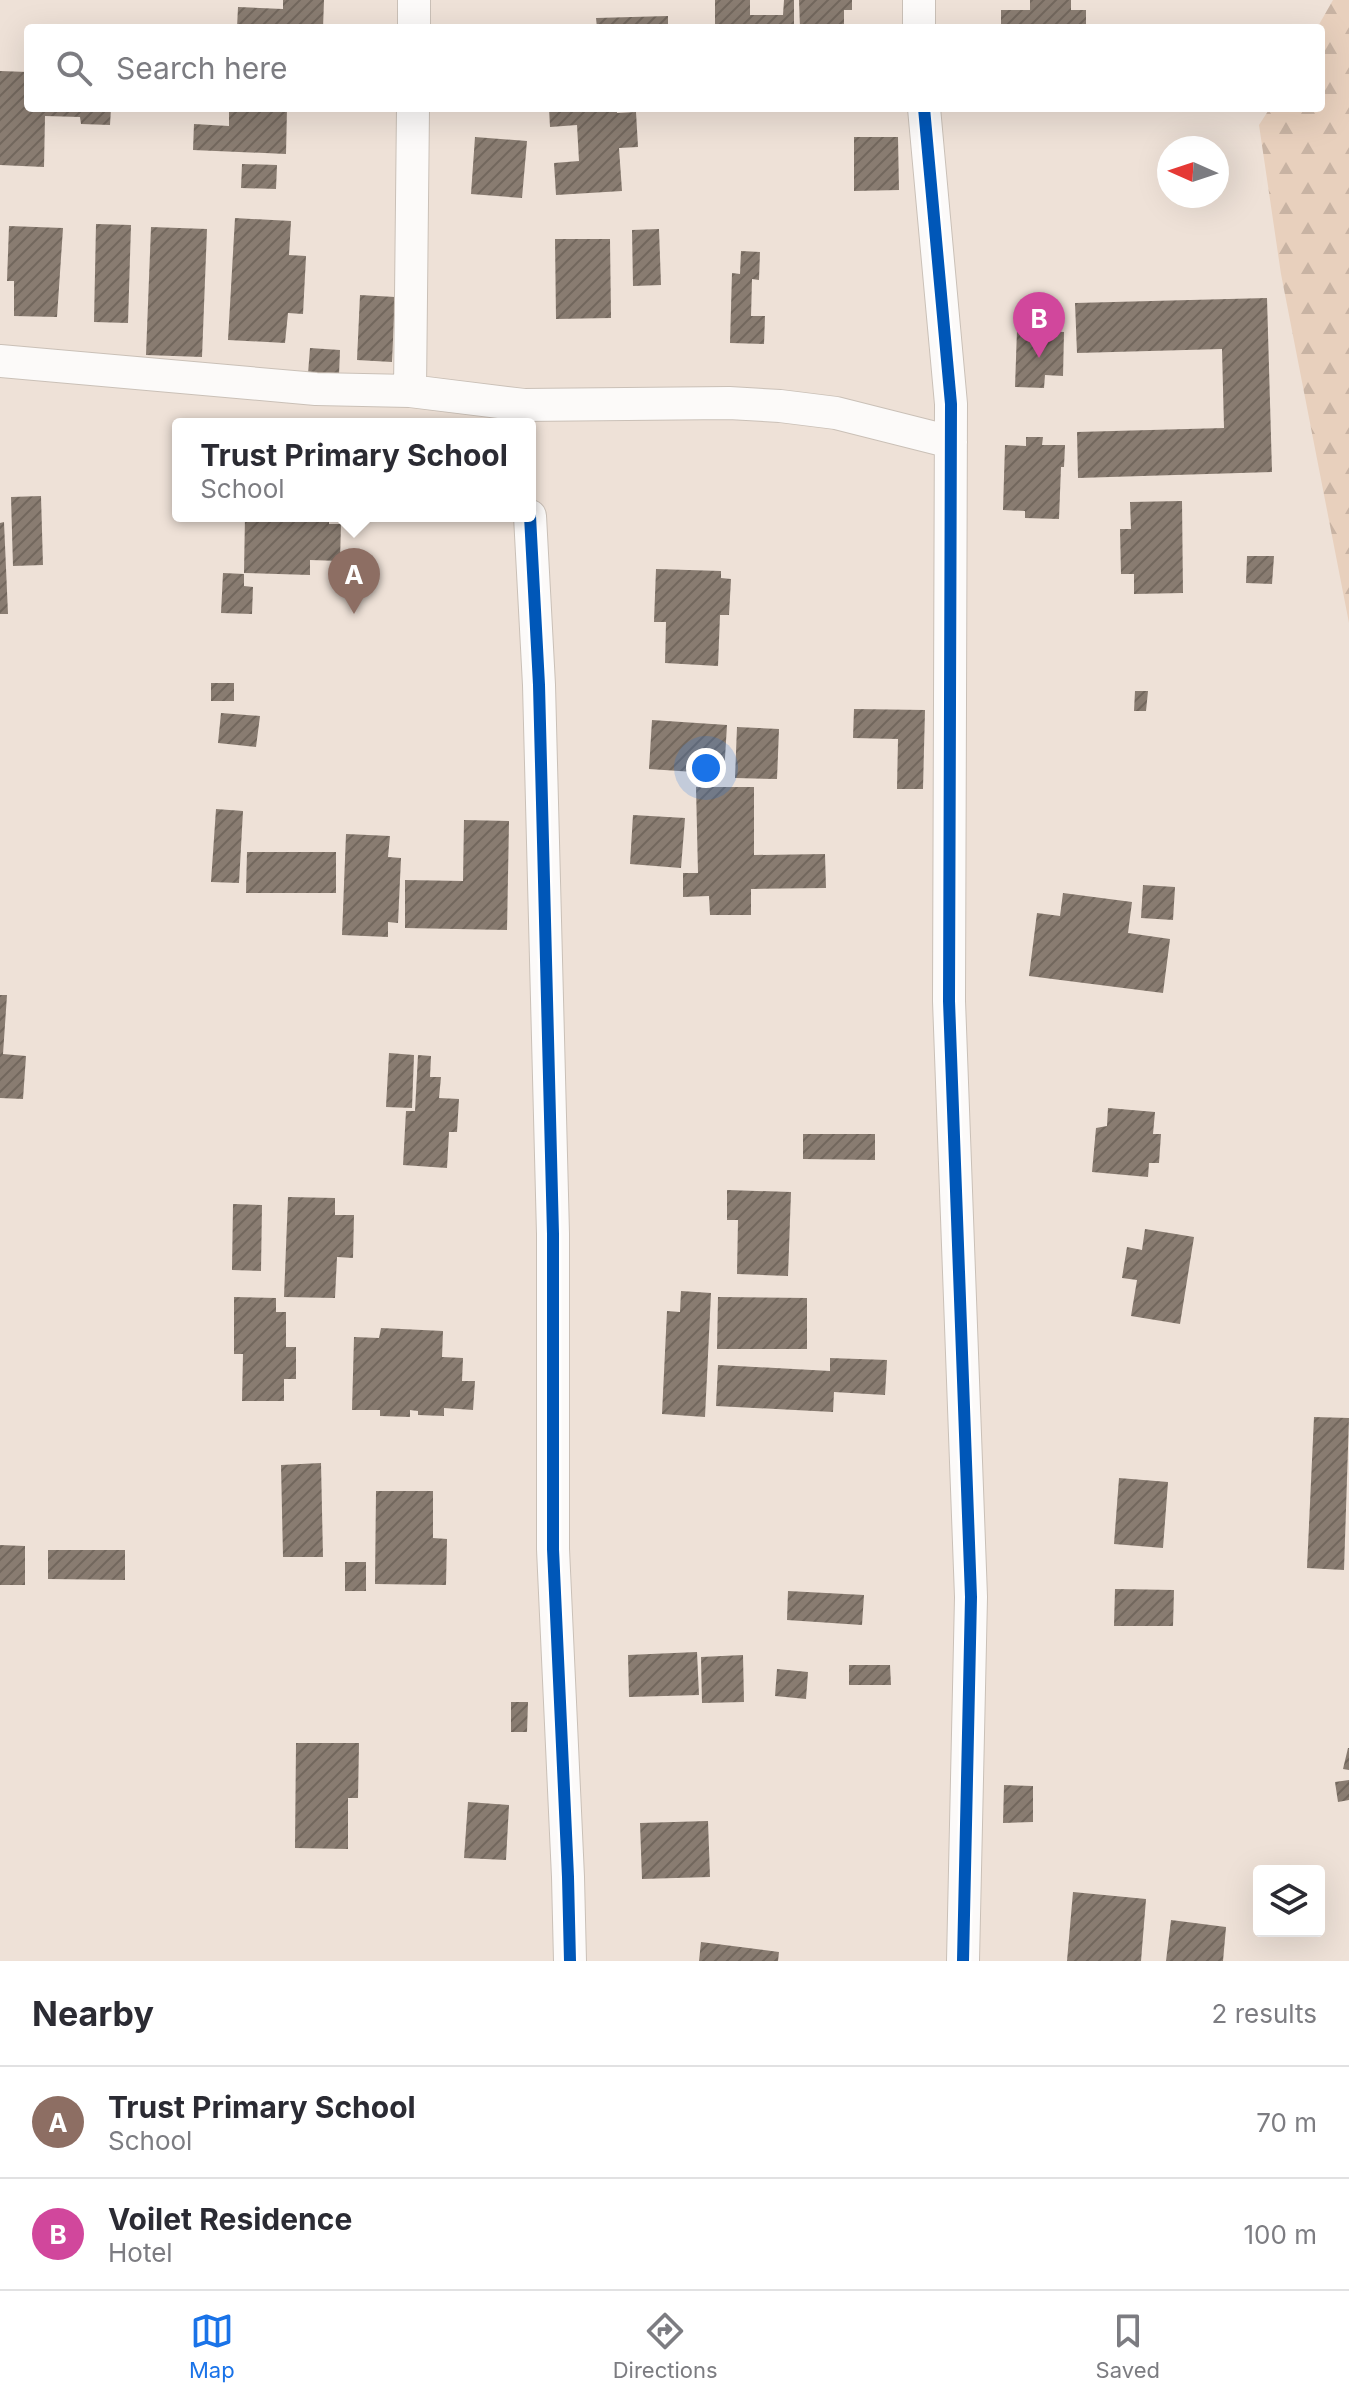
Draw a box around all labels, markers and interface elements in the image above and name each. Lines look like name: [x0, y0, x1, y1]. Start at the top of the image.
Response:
search box: [24, 24, 1325, 112]
icon: search: [52, 46, 96, 90]
text: Search here: [116, 50, 288, 86]
north arrow: [1157, 136, 1229, 208]
pin: B: [1013, 292, 1065, 358]
popup: [172, 418, 536, 522]
text: Trust Primary School: [200, 437, 508, 473]
text: School: [200, 473, 285, 504]
pin: A: [328, 548, 380, 614]
your location: [686, 748, 726, 788]
map controls: [1253, 1865, 1325, 1937]
button: layers: [1253, 1865, 1325, 1937]
text: Nearby: [32, 1993, 154, 2034]
text: 2 results: [1212, 1998, 1317, 2029]
text: Trust Primary School: [108, 2089, 416, 2125]
text: A: [48, 2107, 68, 2138]
text: 70 m: [1256, 2107, 1317, 2138]
text: School: [108, 2125, 192, 2156]
text: Voilet Residence: [108, 2201, 352, 2237]
text: B: [49, 2219, 67, 2250]
text: 100 m: [1244, 2219, 1317, 2250]
text: Hotel: [108, 2237, 173, 2268]
tab: Map: [189, 2309, 235, 2383]
tab: Directions: [613, 2309, 718, 2383]
tab: Saved: [1096, 2309, 1160, 2383]

